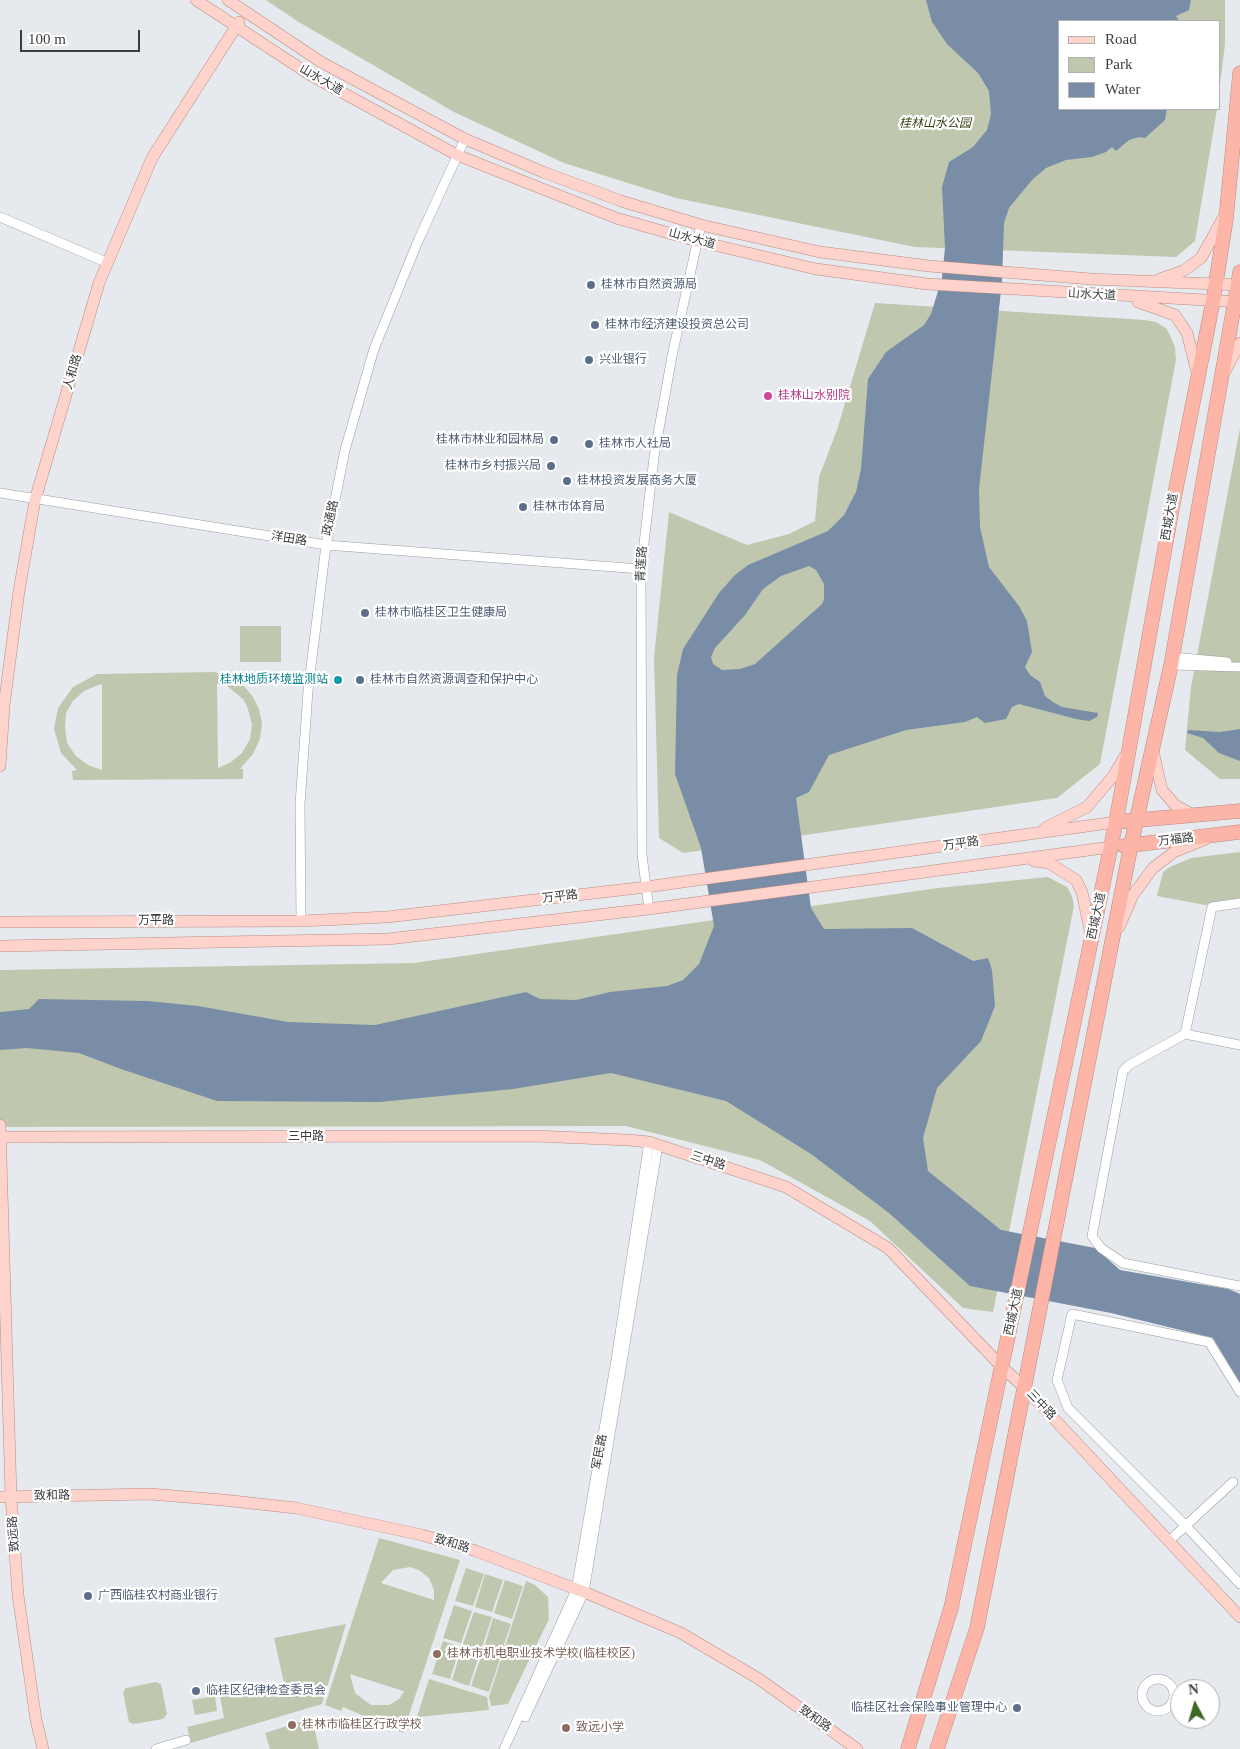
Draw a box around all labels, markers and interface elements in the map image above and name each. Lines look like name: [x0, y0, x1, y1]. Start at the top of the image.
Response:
scale bar: [22, 20, 142, 52]
legend: [1058, 20, 1220, 110]
text: 100 m: [28, 31, 66, 47]
text: Road: [1105, 31, 1137, 47]
text: Park: [1105, 56, 1133, 72]
street label: 山水大道: [297, 62, 345, 98]
text: Water: [1105, 81, 1140, 97]
park label: 桂林山水公园: [899, 117, 971, 131]
street label: 山水大道: [667, 226, 717, 252]
place label: 桂林市自然资源局: [601, 278, 697, 292]
marker: 桂林市自然资源局: [585, 279, 597, 291]
street label: 山水大道: [1068, 287, 1116, 303]
place label: 桂林市经济建设投资总公司: [605, 318, 749, 332]
marker: 桂林市经济建设投资总公司: [589, 319, 601, 331]
street label: 人和路: [61, 353, 85, 391]
place label: 兴业银行: [599, 353, 647, 367]
marker: 兴业银行: [583, 354, 595, 366]
place label: 桂林山水别院: [778, 389, 850, 403]
marker: 桂林山水别院: [762, 390, 774, 402]
place label: 桂林市林业和园林局: [436, 433, 544, 447]
marker: 桂林市林业和园林局: [548, 434, 560, 446]
place label: 桂林市人社局: [599, 437, 671, 451]
marker: 桂林市人社局: [583, 438, 595, 450]
place label: 桂林市乡村振兴局: [445, 459, 541, 473]
marker: 桂林市乡村振兴局: [545, 460, 557, 472]
place label: 桂林投资发展商务大厦: [577, 474, 697, 488]
marker: 桂林投资发展商务大厦: [561, 475, 573, 487]
street label: 西城大道: [1159, 492, 1181, 542]
street label: 政通路: [320, 499, 342, 537]
place label: 桂林市体育局: [533, 500, 605, 514]
marker: 桂林市体育局: [517, 501, 529, 513]
street label: 洋田路: [270, 529, 308, 549]
street label: 青莲路: [634, 546, 650, 582]
place label: 桂林市临桂区卫生健康局: [375, 606, 507, 620]
marker: 桂林市临桂区卫生健康局: [359, 607, 371, 619]
place label: 桂林地质环境监测站: [220, 673, 328, 687]
place label: 桂林市自然资源调查和保护中心: [370, 673, 538, 687]
marker: 桂林地质环境监测站: [332, 674, 344, 686]
marker: 桂林市自然资源调查和保护中心: [354, 674, 366, 686]
street label: 万福路: [1157, 831, 1195, 849]
street label: 万平路: [942, 834, 980, 854]
street label: 万平路: [541, 888, 579, 906]
street label: 西城大道: [1085, 891, 1109, 941]
street label: 万平路: [138, 914, 174, 928]
street label: 三中路: [288, 1130, 324, 1144]
street label: 三中路: [689, 1149, 727, 1173]
street label: 西城大道: [1002, 1287, 1026, 1337]
street label: 三中路: [1023, 1387, 1059, 1423]
street label: 军民路: [590, 1433, 610, 1471]
street label: 致和路: [34, 1488, 70, 1504]
street label: 致远路: [6, 1516, 22, 1552]
street label: 致和路: [433, 1532, 471, 1556]
place label: 广西临桂农村商业银行: [98, 1589, 218, 1603]
marker: 广西临桂农村商业银行: [82, 1590, 94, 1602]
place label: 桂林市机电职业技术学校(临桂校区): [447, 1647, 635, 1661]
marker: 桂林市机电职业技术学校(临桂校区): [431, 1648, 443, 1660]
north arrow: [1170, 1679, 1220, 1729]
text: N: [1188, 1682, 1199, 1698]
place label: 临桂区纪律检查委员会: [206, 1684, 326, 1698]
marker: 临桂区纪律检查委员会: [190, 1685, 202, 1697]
place label: 临桂区社会保险事业管理中心: [851, 1701, 1007, 1715]
marker: 临桂区社会保险事业管理中心: [1011, 1702, 1023, 1714]
street label: 致和路: [796, 1703, 834, 1735]
place label: 桂林市临桂区行政学校: [302, 1718, 422, 1732]
marker: 桂林市临桂区行政学校: [286, 1719, 298, 1731]
place label: 致远小学: [576, 1721, 624, 1735]
marker: 致远小学: [560, 1722, 572, 1734]

